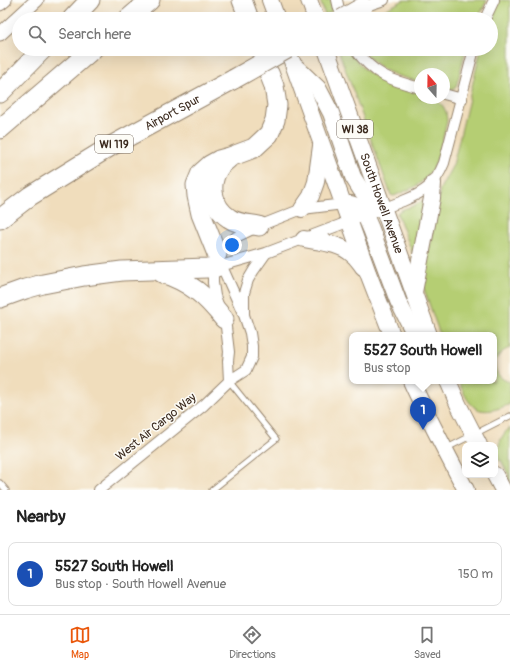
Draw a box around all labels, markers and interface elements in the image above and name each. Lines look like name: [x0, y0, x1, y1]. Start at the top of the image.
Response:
search box: [12, 12, 498, 56]
icon: search: [26, 23, 48, 45]
text: Search here: [58, 25, 131, 44]
north arrow: [414, 68, 450, 104]
street label: Airport Spur: [142, 91, 204, 134]
road number: WI 38: [337, 120, 373, 138]
road number: WI 119: [95, 135, 133, 153]
street label: South Howell Avenue: [357, 151, 407, 256]
your location: [222, 235, 242, 255]
popup: [349, 332, 497, 384]
text: 5527 South Howell: [364, 341, 482, 360]
text: Bus stop: [364, 360, 411, 376]
street label: West Air Cargo Way: [113, 390, 199, 464]
pin: 1: [410, 397, 436, 430]
map controls: [462, 442, 498, 478]
button: layers: [462, 442, 498, 478]
text: Nearby: [16, 506, 65, 527]
text: 5527 South Howell: [55, 557, 174, 576]
text: 1: [27, 566, 33, 582]
text: 150 m: [458, 566, 493, 582]
text: Bus stop · South Howell Avenue: [55, 576, 226, 592]
tab: Map: [69, 624, 91, 661]
tab: Directions: [229, 624, 276, 661]
tab: Saved: [414, 624, 441, 661]

